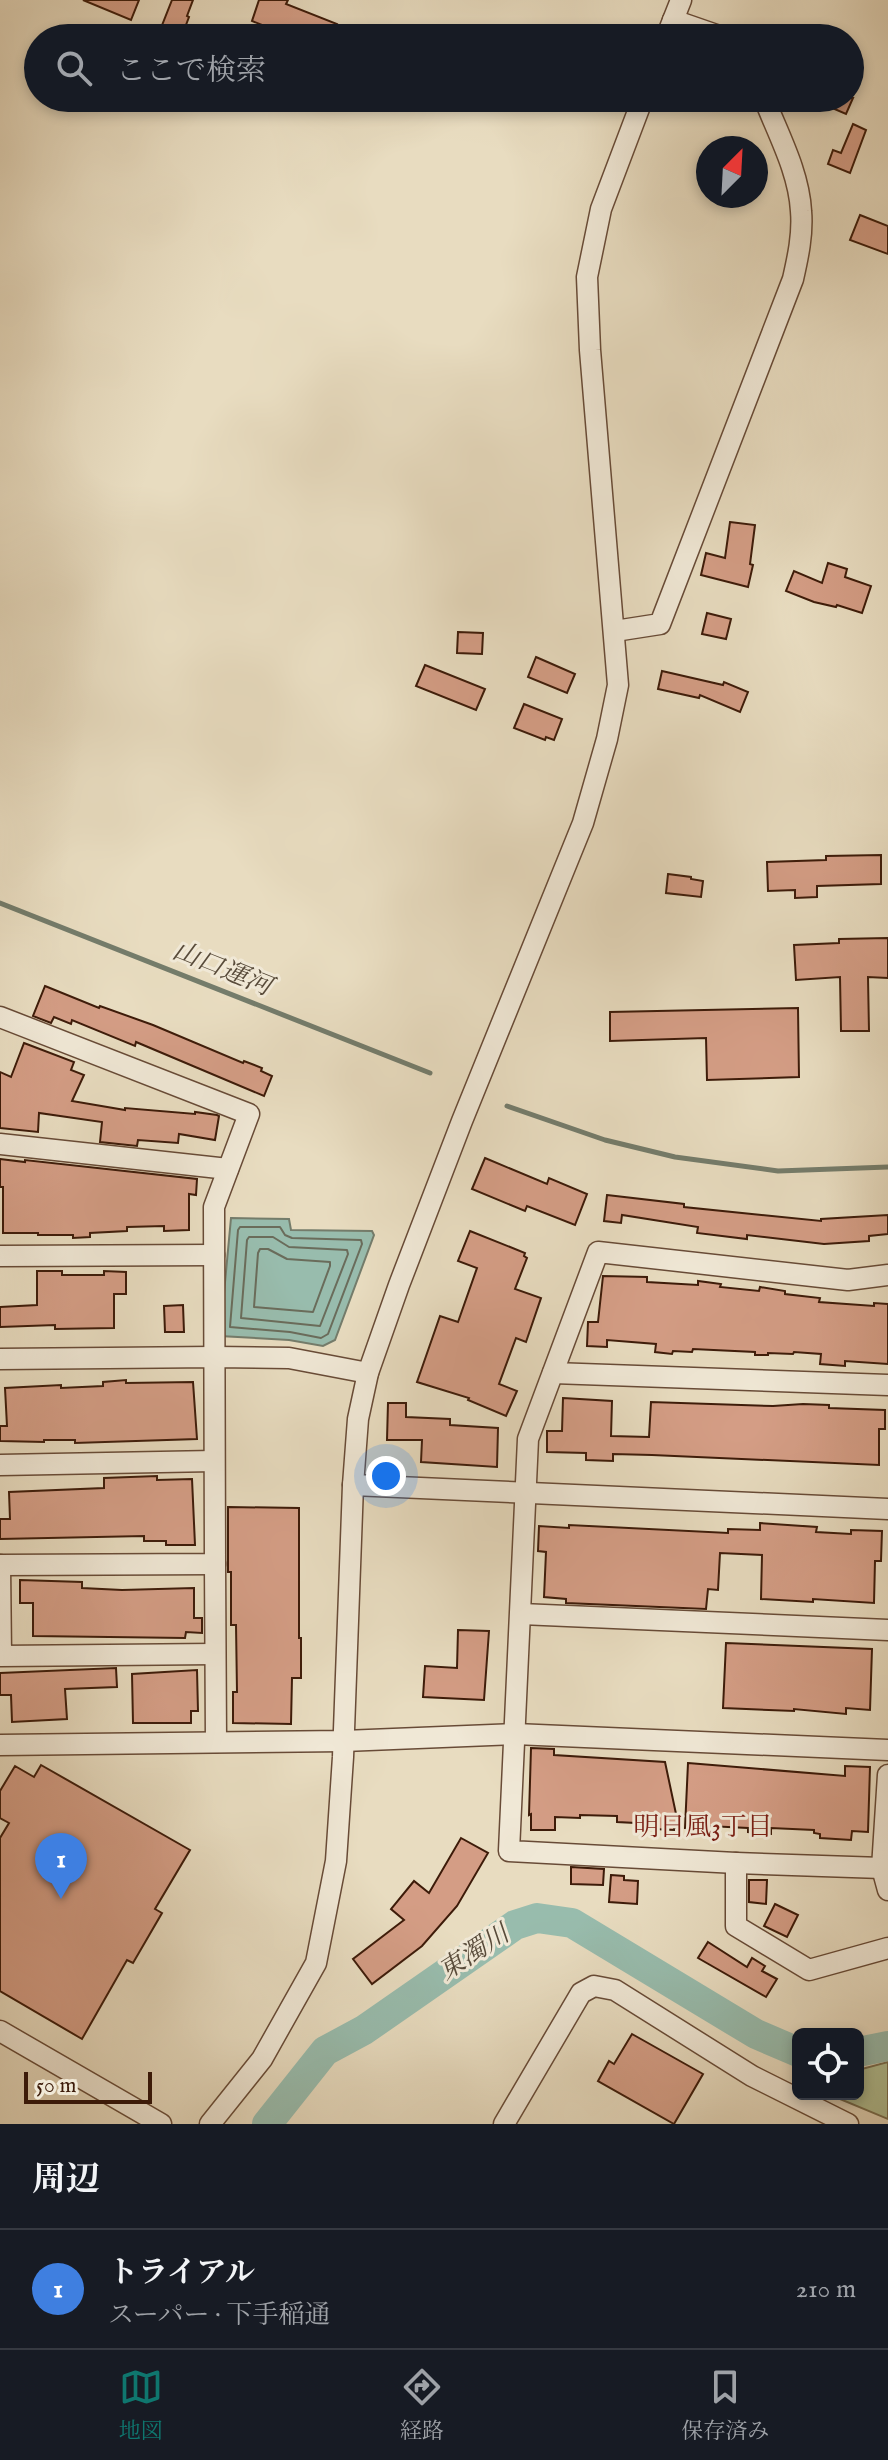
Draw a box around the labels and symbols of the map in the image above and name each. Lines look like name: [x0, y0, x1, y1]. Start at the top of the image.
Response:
north arrow: [696, 136, 768, 208]
water label: 山口運河: [168, 934, 280, 1005]
your location: [366, 1456, 406, 1496]
district label: 明日風3丁目: [633, 1811, 773, 1844]
pin: 1: [35, 1833, 87, 1899]
water label: 東濁川: [432, 1916, 518, 1988]
scale bar: [24, 2068, 152, 2104]

